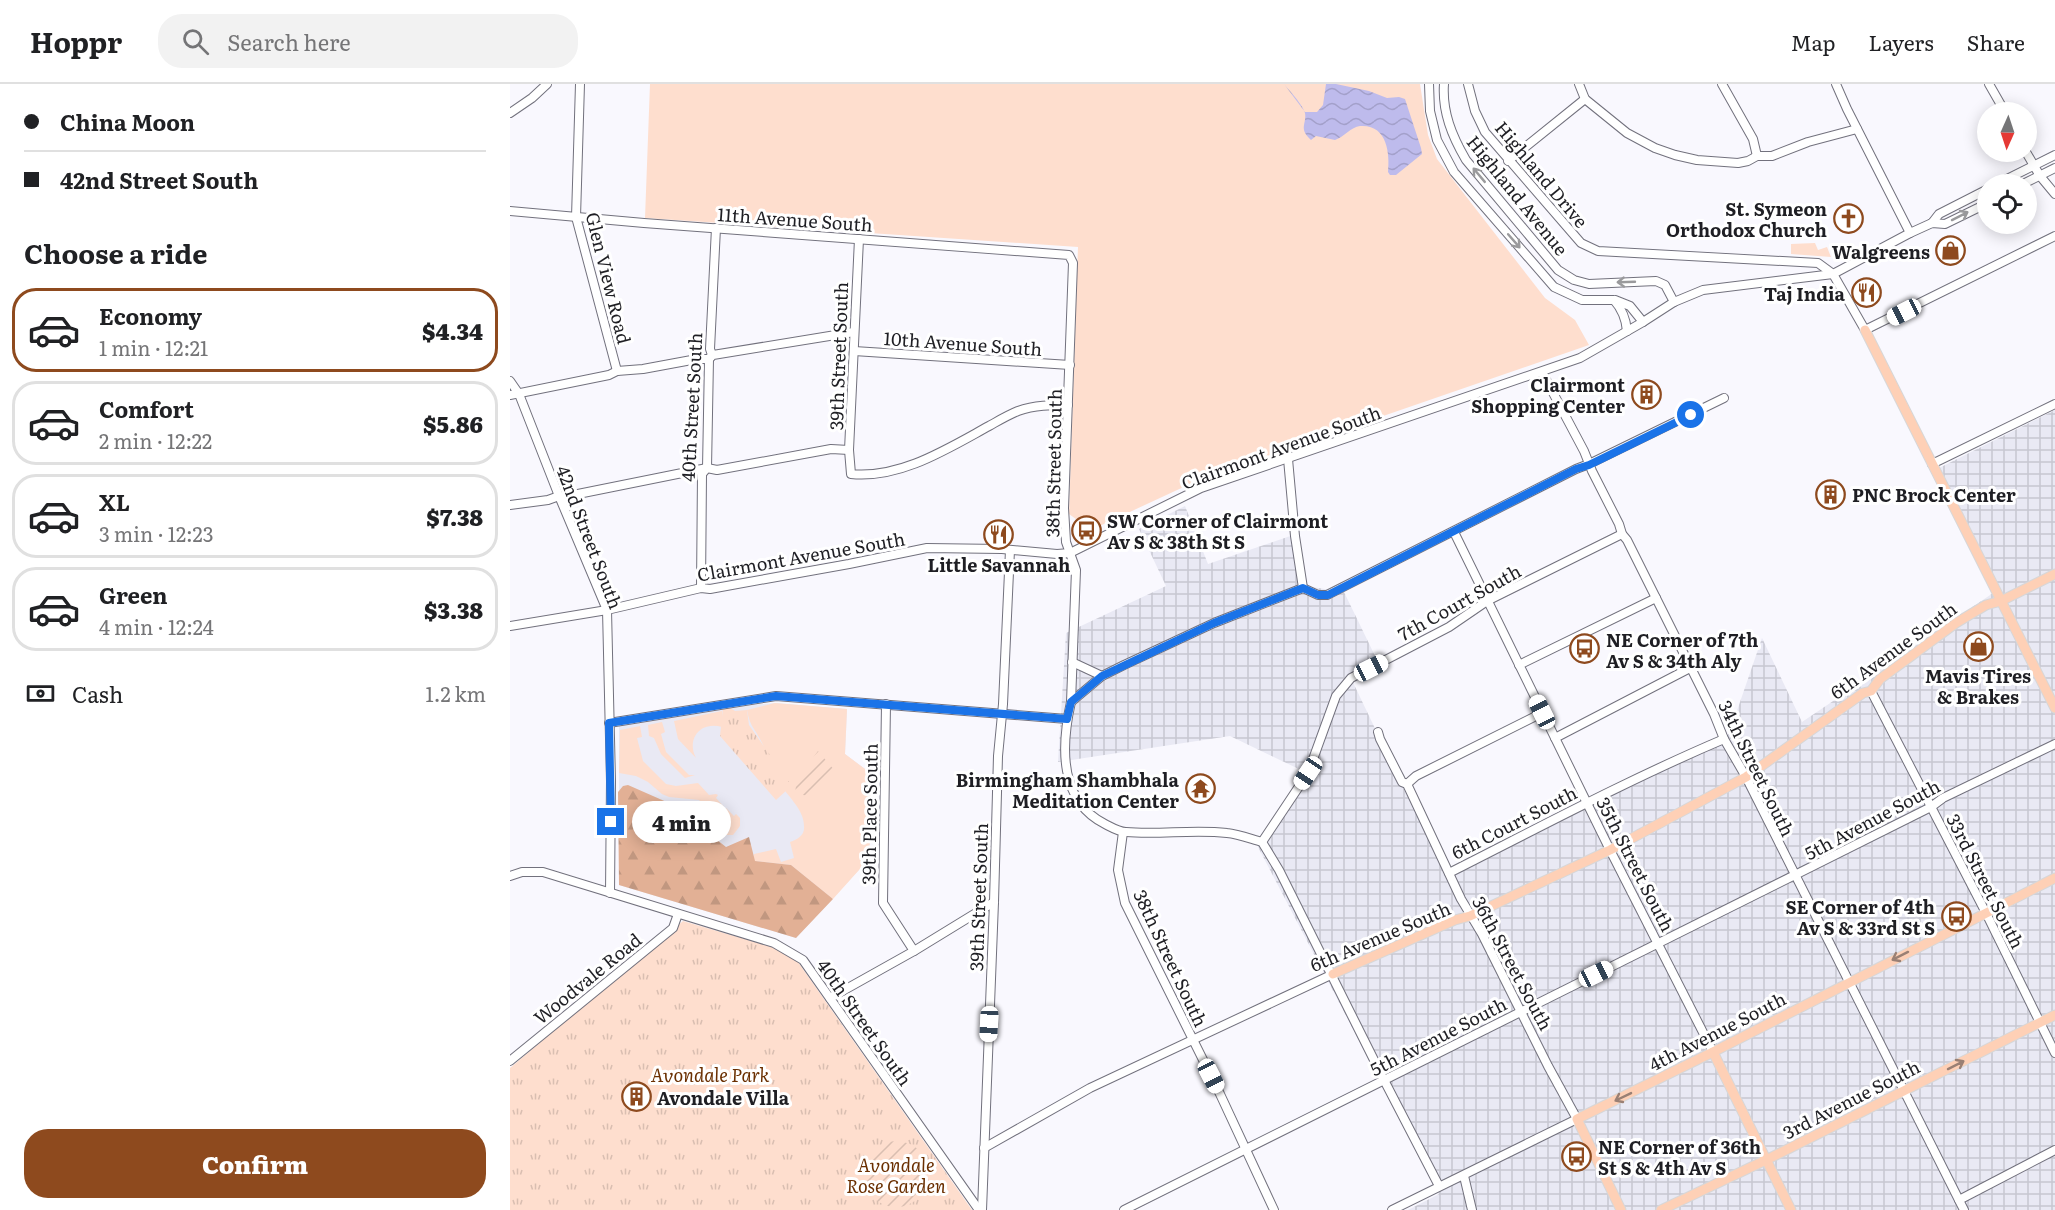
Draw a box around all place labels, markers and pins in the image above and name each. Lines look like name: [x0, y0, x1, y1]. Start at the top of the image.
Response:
place label: St. Symeon Orthodox Church: [1666, 195, 1827, 243]
church icon: St. Symeon Orthodox Church: [1832, 202, 1864, 234]
shop icon: Walgreens: [1935, 235, 1967, 267]
place label: Walgreens: [1832, 238, 1930, 265]
restaurant icon: Taj India: [1850, 277, 1882, 309]
place label: Taj India: [1764, 280, 1846, 307]
place label: Clairmont Shopping Center: [1471, 371, 1625, 419]
building icon: Clairmont Shopping Center: [1630, 378, 1662, 410]
building icon: PNC Brock Center: [1815, 478, 1847, 510]
place label: PNC Brock Center: [1852, 481, 2016, 508]
place label: SW Corner of Clairmont Av S & 38th St S: [1107, 507, 1328, 555]
bus stop icon: SW Corner of Clairmont Av S & 38th St S: [1070, 514, 1102, 546]
restaurant icon: Little Savannah: [983, 519, 1015, 551]
place label: Little Savannah: [927, 551, 1071, 578]
place label: NE Corner of 7th Av S & 34th Aly: [1606, 626, 1759, 674]
shop icon: Mavis Tires & Brakes: [1962, 630, 1994, 662]
bus stop icon: NE Corner of 7th Av S & 34th Aly: [1569, 633, 1601, 665]
place label: Mavis Tires & Brakes: [1925, 662, 2031, 710]
place label: Birmingham Shambhala Meditation Center: [956, 766, 1180, 814]
temple icon: Birmingham Shambhala Meditation Center: [1184, 773, 1216, 805]
place label: SE Corner of 4th Av S & 33rd St S: [1785, 893, 1935, 941]
bus stop icon: SE Corner of 4th Av S & 33rd St S: [1940, 900, 1972, 932]
building icon: Avondale Villa: [620, 1081, 652, 1113]
place label: Avondale Villa: [657, 1084, 790, 1111]
place label: NE Corner of 36th St S & 4th Av S: [1598, 1133, 1761, 1181]
bus stop icon: NE Corner of 36th St S & 4th Av S: [1561, 1140, 1593, 1172]

